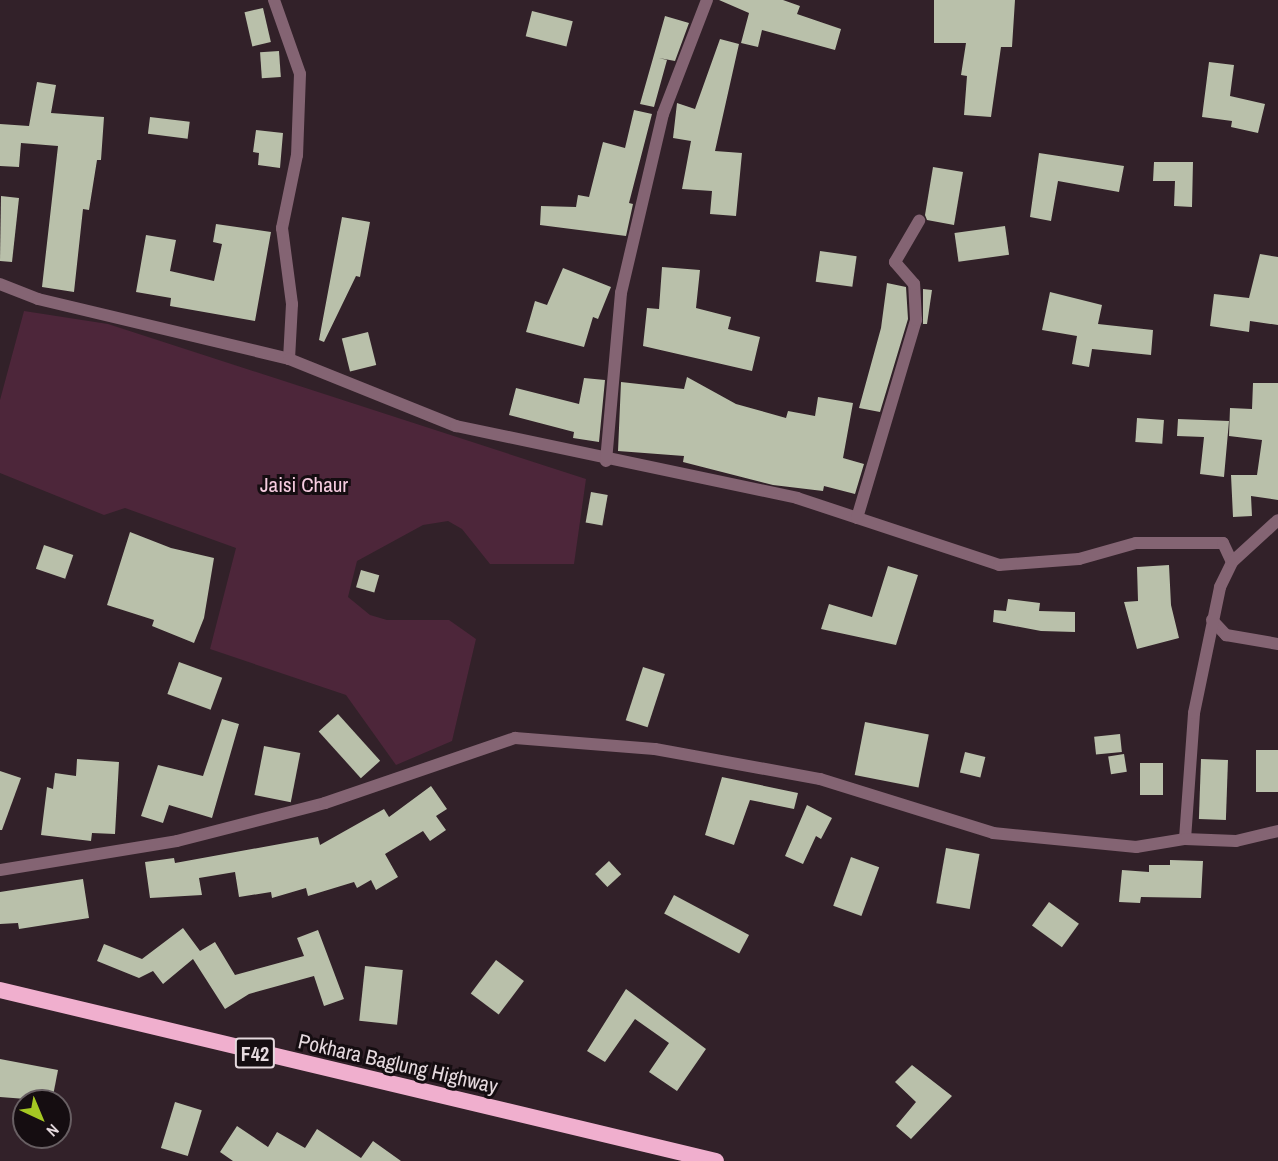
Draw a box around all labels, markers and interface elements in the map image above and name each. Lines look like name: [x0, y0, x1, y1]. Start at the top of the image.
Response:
park label: Jaisi Chaur: [260, 472, 348, 498]
street label: Pokhara Baglung Highway: [296, 1029, 500, 1099]
road number: F42: [234, 1036, 276, 1070]
north arrow: [12, 1089, 72, 1149]
text: N: [42, 1119, 64, 1142]

